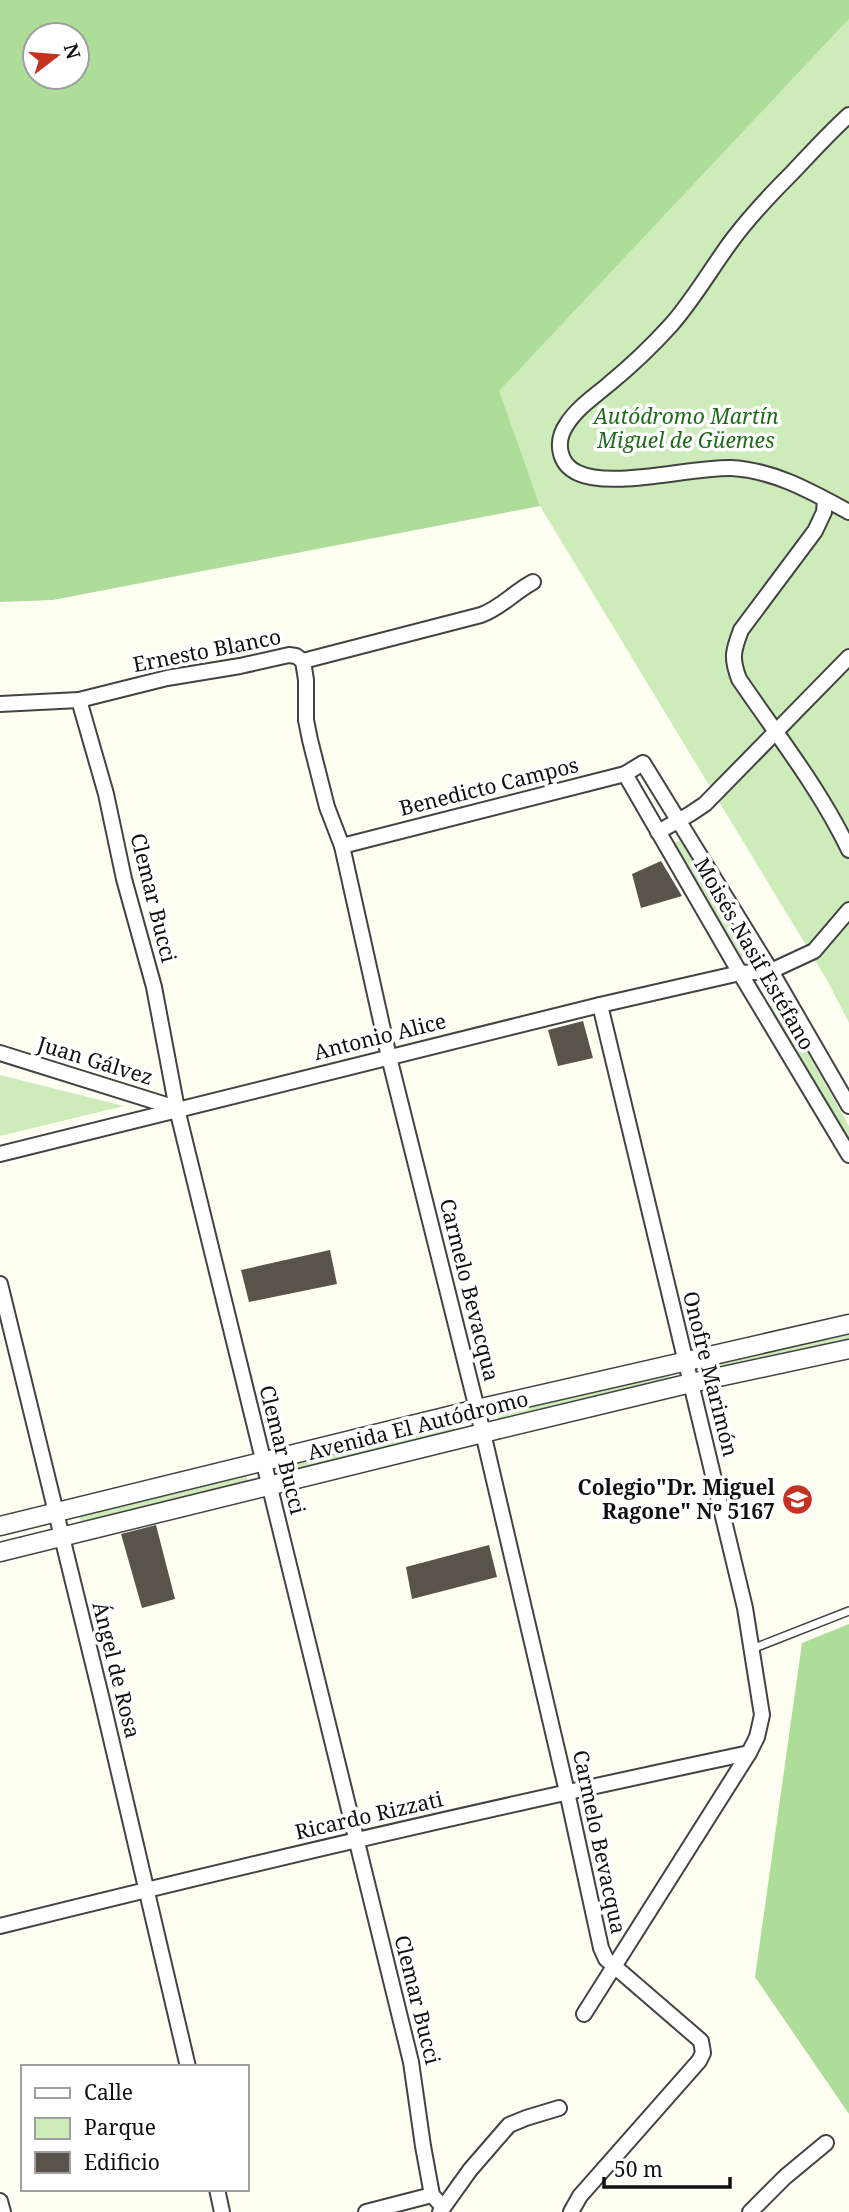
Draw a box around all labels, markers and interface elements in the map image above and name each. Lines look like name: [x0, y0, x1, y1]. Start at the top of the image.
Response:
north arrow: [21, 21, 91, 91]
text: N: [58, 41, 87, 62]
park label: Autódromo Martín Miguel de Güemes: [591, 402, 779, 454]
street label: Ernesto Blanco: [130, 622, 283, 678]
street label: Benedicto Campos: [396, 750, 581, 822]
street label: Clemar Bucci: [124, 830, 184, 966]
street label: Moisés Nasif Estéfano: [688, 852, 821, 1055]
street label: Antonio Alice: [311, 1006, 449, 1066]
street label: Juan Gálvez: [33, 1029, 156, 1091]
street label: Carmelo Bevacqua: [434, 1196, 506, 1384]
street label: Onofre Marimón: [677, 1288, 745, 1459]
street label: Clemar Bucci: [253, 1382, 313, 1518]
street label: Avenida El Autódromo: [304, 1384, 531, 1466]
place label: Colegio"Dr. Miguel Ragone" Nº 5167: [578, 1473, 776, 1525]
school or university icon: Colegio"Dr. Miguel Ragone" Nº 5167: [781, 1483, 815, 1517]
street label: Ángel de Rosa: [86, 1599, 147, 1741]
street label: Carmelo Bevacqua: [567, 1747, 633, 1936]
street label: Ricardo Rizzati: [292, 1784, 446, 1846]
street label: Clemar Bucci: [388, 1932, 448, 2068]
legend: [21, 2065, 248, 2191]
text: Calle: [84, 2078, 133, 2106]
text: Parque: [84, 2113, 156, 2141]
scale bar: [604, 2146, 730, 2190]
text: Edificio: [84, 2148, 160, 2176]
text: 50 m: [614, 2155, 663, 2183]

